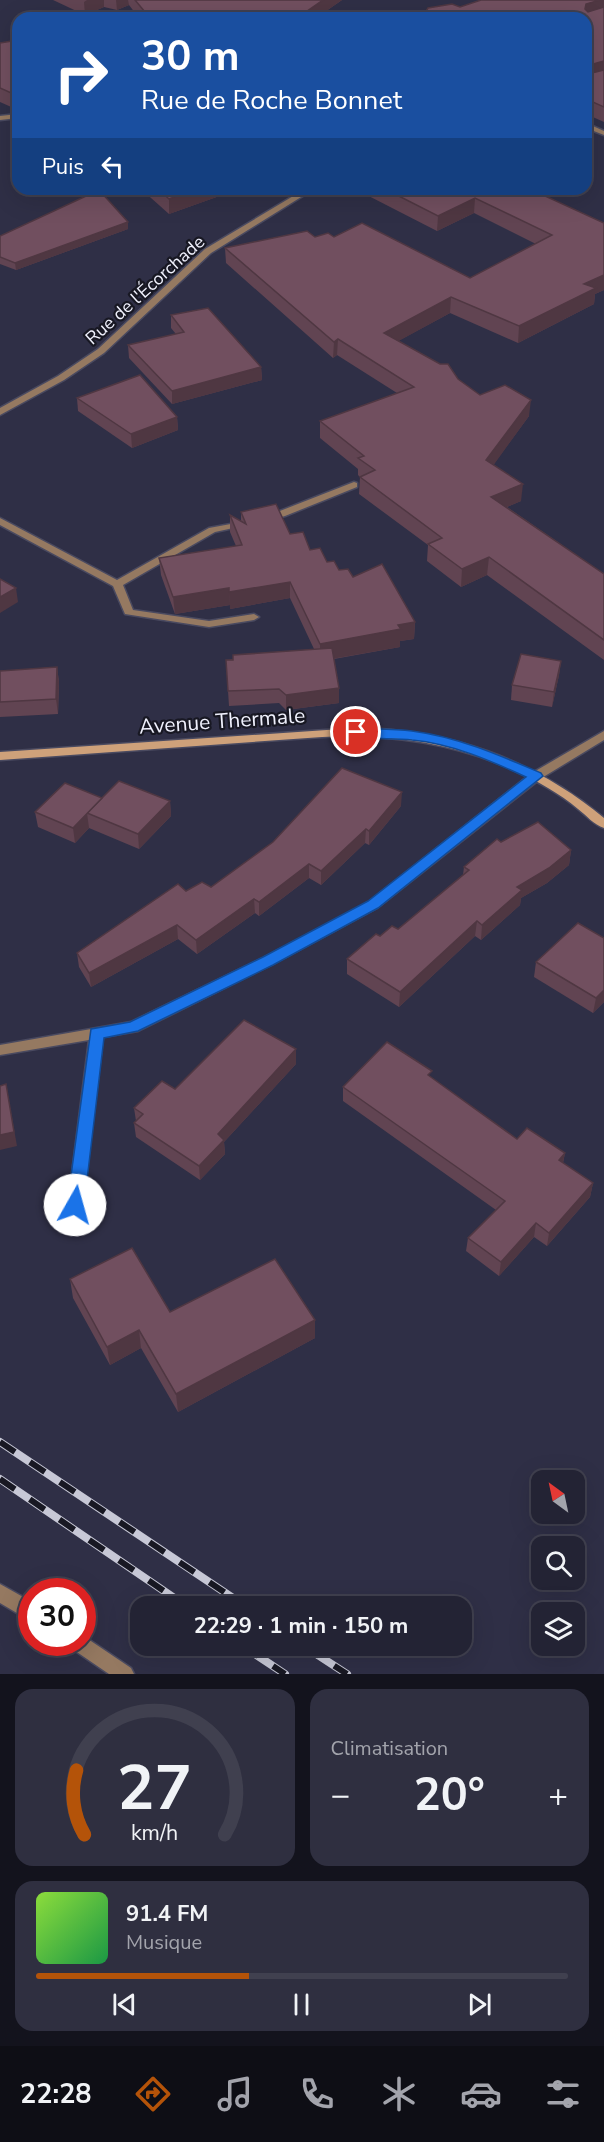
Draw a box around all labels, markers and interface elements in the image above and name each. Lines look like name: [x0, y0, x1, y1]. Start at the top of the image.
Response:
text: 30 m: [141, 28, 240, 85]
icon: right: [42, 36, 120, 114]
text: Rue de Roche Bonnet: [141, 82, 402, 119]
icon: left: [96, 150, 129, 183]
text: Puis: [42, 152, 84, 182]
street label: Rue de l'Écorchade: [80, 230, 210, 350]
street label: Avenue Thermale: [138, 701, 306, 741]
pin: [330, 706, 381, 757]
icon: arrive: [339, 715, 372, 748]
position arrow: [43, 1173, 107, 1237]
north arrow: [531, 1470, 585, 1524]
map controls: [531, 1470, 585, 1656]
button: search: [531, 1536, 585, 1590]
speed limit sign: 30: [18, 1578, 96, 1656]
button: layers: [531, 1602, 585, 1656]
text: 22:29 · 1 min · 150 m: [194, 1611, 408, 1641]
text: Climatisation: [331, 1735, 448, 1762]
text: 27: [117, 1746, 192, 1831]
text: 20°: [414, 1765, 485, 1826]
text: −: [331, 1773, 350, 1818]
text: +: [548, 1773, 568, 1818]
text: km/h: [131, 1818, 178, 1848]
text: 91.4 FM: [126, 1899, 208, 1929]
text: Musique: [126, 1929, 202, 1956]
icon: previous: [108, 1988, 141, 2021]
icon: pause: [285, 1988, 318, 2021]
icon: next: [463, 1988, 496, 2021]
icon: directions: [132, 2073, 174, 2115]
icon: music: [214, 2073, 256, 2115]
icon: phone: [296, 2073, 338, 2115]
icon: climate: [378, 2073, 420, 2115]
icon: car: [460, 2073, 502, 2115]
icon: filters: [542, 2073, 584, 2115]
text: 22:28: [20, 2076, 92, 2113]

